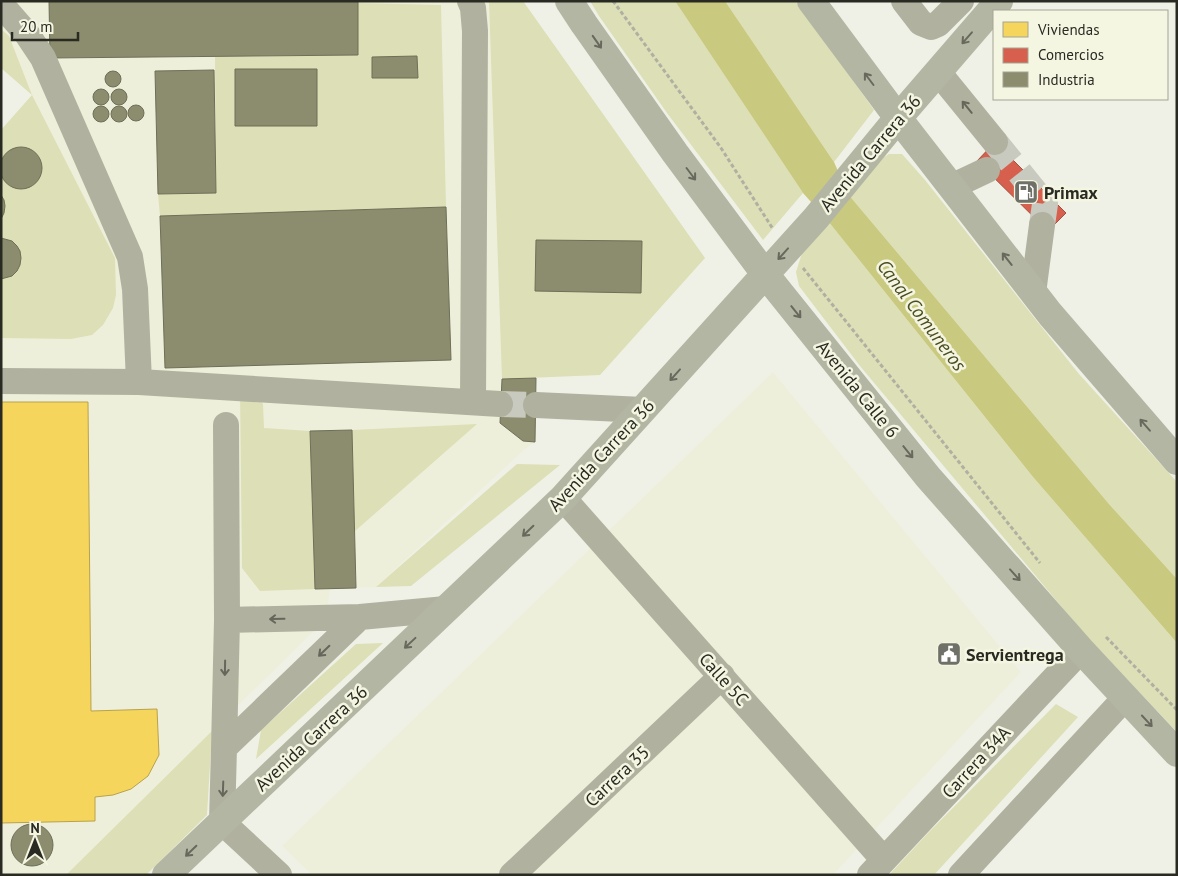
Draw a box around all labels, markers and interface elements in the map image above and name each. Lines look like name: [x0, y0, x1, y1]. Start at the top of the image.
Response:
scale bar: [12, 10, 79, 42]
legend: [993, 10, 1168, 100]
text: 20 m: [20, 17, 53, 36]
text: Viviendas: [1037, 20, 1099, 39]
one-way arrow: [962, 32, 973, 45]
one-way arrow: [592, 35, 602, 49]
text: Comercios: [1038, 45, 1104, 64]
text: Industria: [1038, 70, 1095, 89]
one-way arrow: [864, 72, 874, 86]
street label: Avenida Carrera 36: [814, 90, 926, 216]
one-way arrow: [961, 101, 972, 114]
one-way arrow: [686, 167, 696, 181]
fuel station icon: Primax: [1013, 179, 1039, 205]
place label: Primax: [1044, 181, 1098, 204]
one-way arrow: [777, 247, 789, 260]
one-way arrow: [1002, 253, 1013, 266]
water label: Canal Comuneros: [872, 254, 972, 376]
one-way arrow: [791, 305, 802, 318]
street label: Avenida Calle 6: [812, 336, 904, 442]
one-way arrow: [669, 368, 680, 381]
street label: Avenida Carrera 36: [543, 394, 659, 516]
one-way arrow: [1139, 418, 1150, 431]
one-way arrow: [903, 446, 914, 459]
one-way arrow: [522, 525, 534, 538]
one-way arrow: [1009, 568, 1020, 581]
one-way arrow: [269, 614, 285, 623]
one-way arrow: [404, 637, 417, 649]
public building icon: Servientrega: [936, 641, 962, 667]
place label: Servientrega: [966, 643, 1064, 666]
one-way arrow: [319, 645, 331, 657]
street label: Calle 5C: [694, 648, 754, 710]
one-way arrow: [221, 660, 230, 676]
street label: Avenida Carrera 36: [250, 680, 372, 796]
one-way arrow: [1141, 715, 1153, 728]
street label: Carrera 34A: [937, 721, 1016, 803]
street label: Carrera 35: [580, 740, 654, 812]
one-way arrow: [218, 780, 227, 796]
north arrow: [10, 816, 60, 866]
text: N: [30, 819, 40, 837]
one-way arrow: [185, 845, 197, 857]

